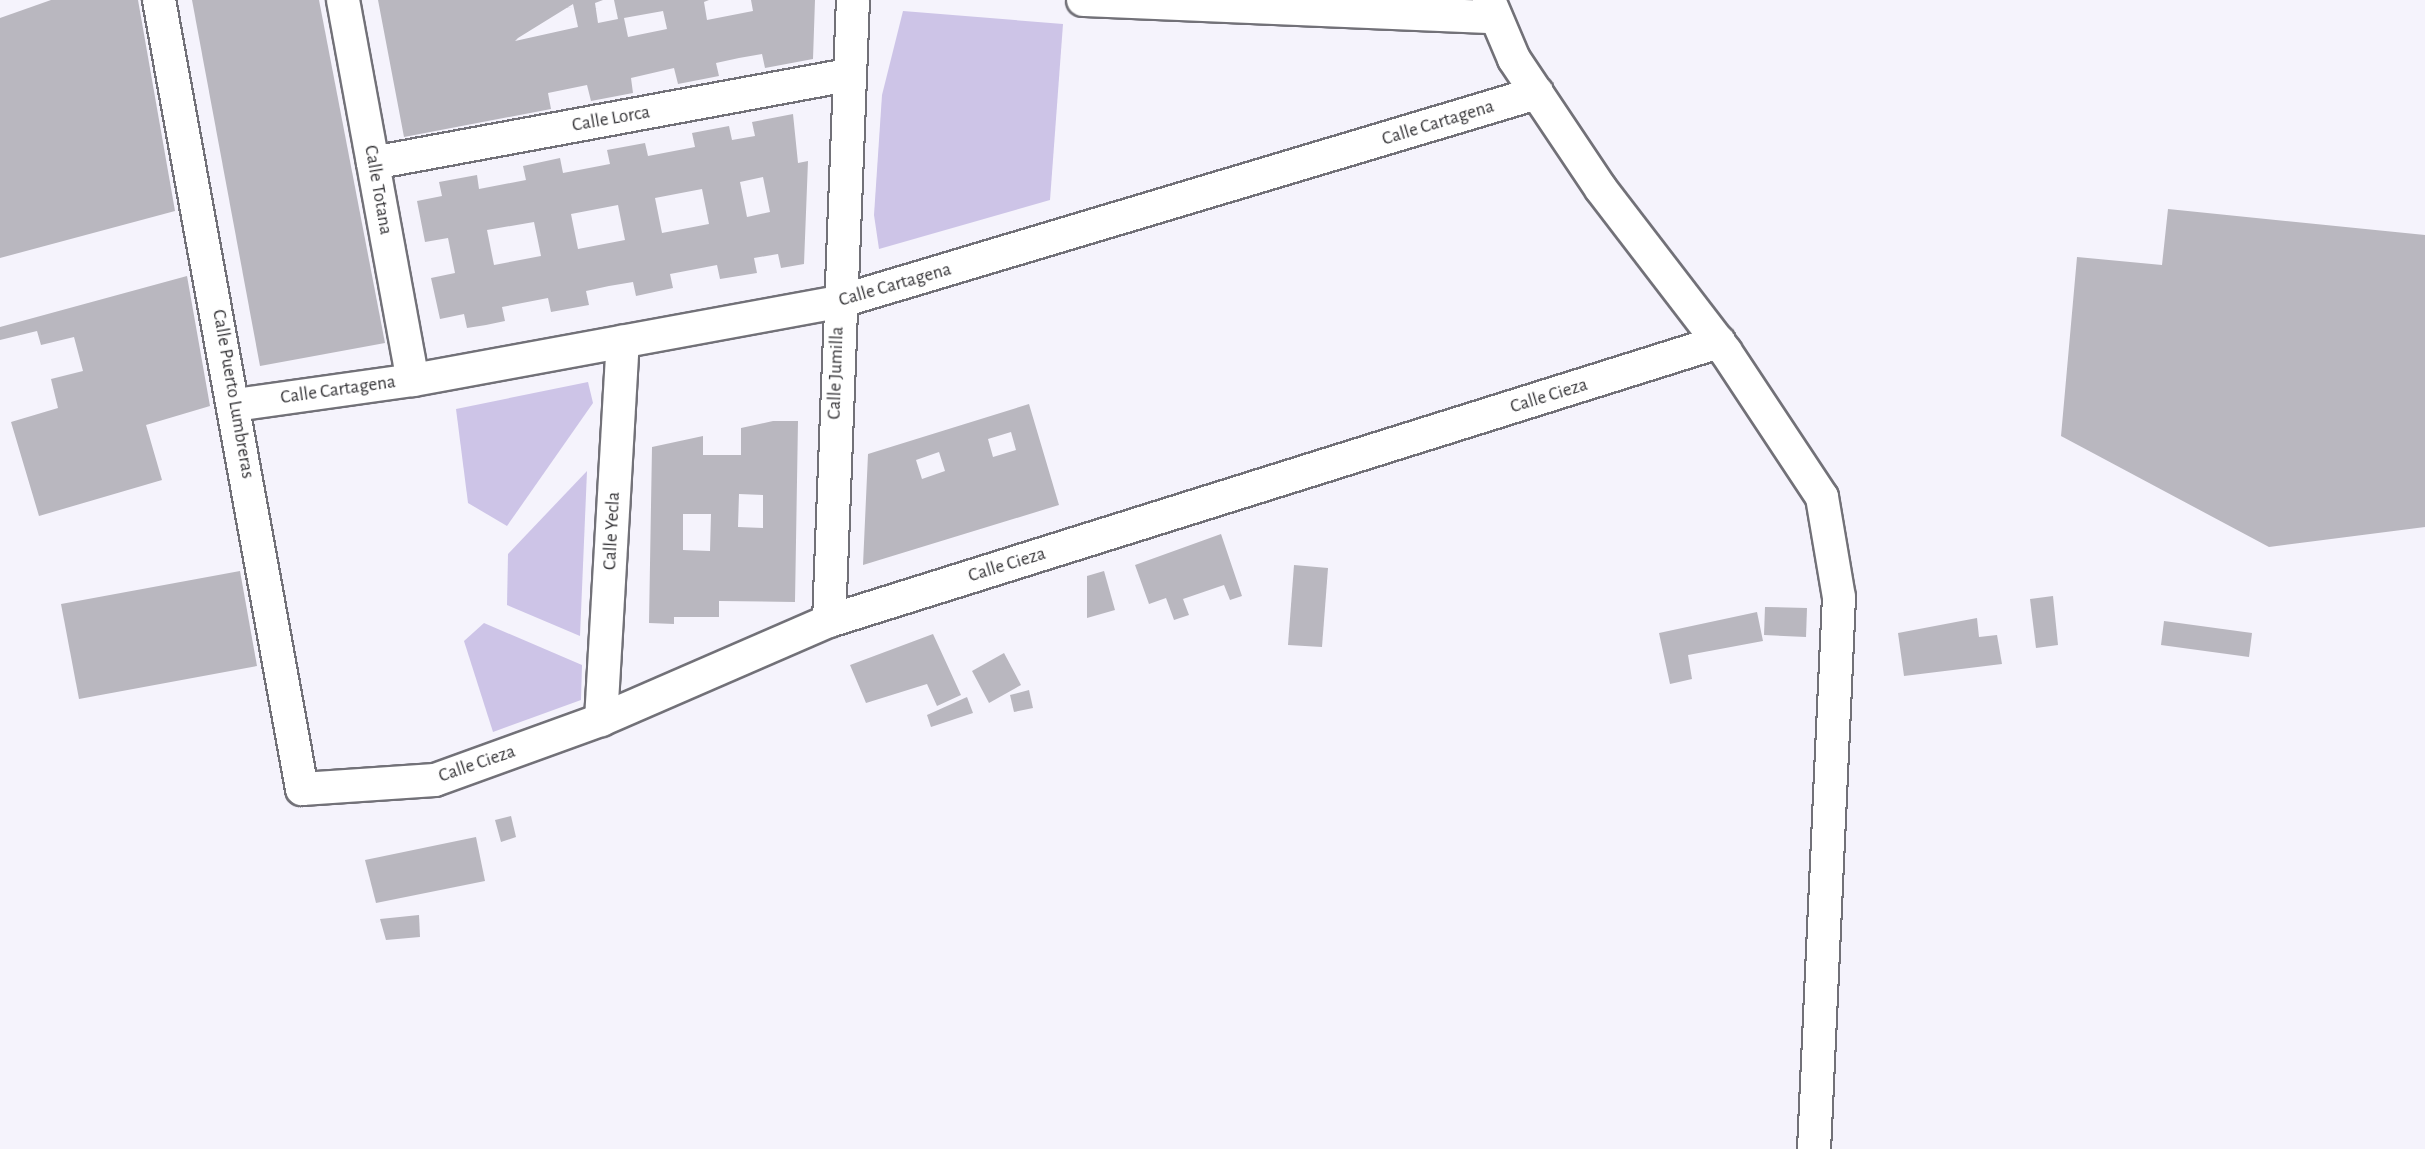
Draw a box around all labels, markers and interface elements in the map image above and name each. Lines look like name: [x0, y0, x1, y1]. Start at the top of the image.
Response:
street label: Calle Cartagena: [1379, 95, 1497, 151]
street label: Calle Lorca: [570, 101, 652, 137]
street label: Calle Totana: [359, 143, 397, 237]
street label: Calle Cartagena: [836, 258, 954, 312]
street label: Calle Puerto Lumbreras: [207, 308, 259, 480]
street label: Calle Jumilla: [823, 326, 849, 420]
street label: Calle Cartagena: [279, 371, 397, 409]
street label: Calle Cieza: [1508, 373, 1590, 419]
street label: Calle Yecla: [599, 491, 625, 571]
street label: Calle Cieza: [966, 542, 1048, 588]
street label: Calle Cieza: [436, 740, 518, 788]

